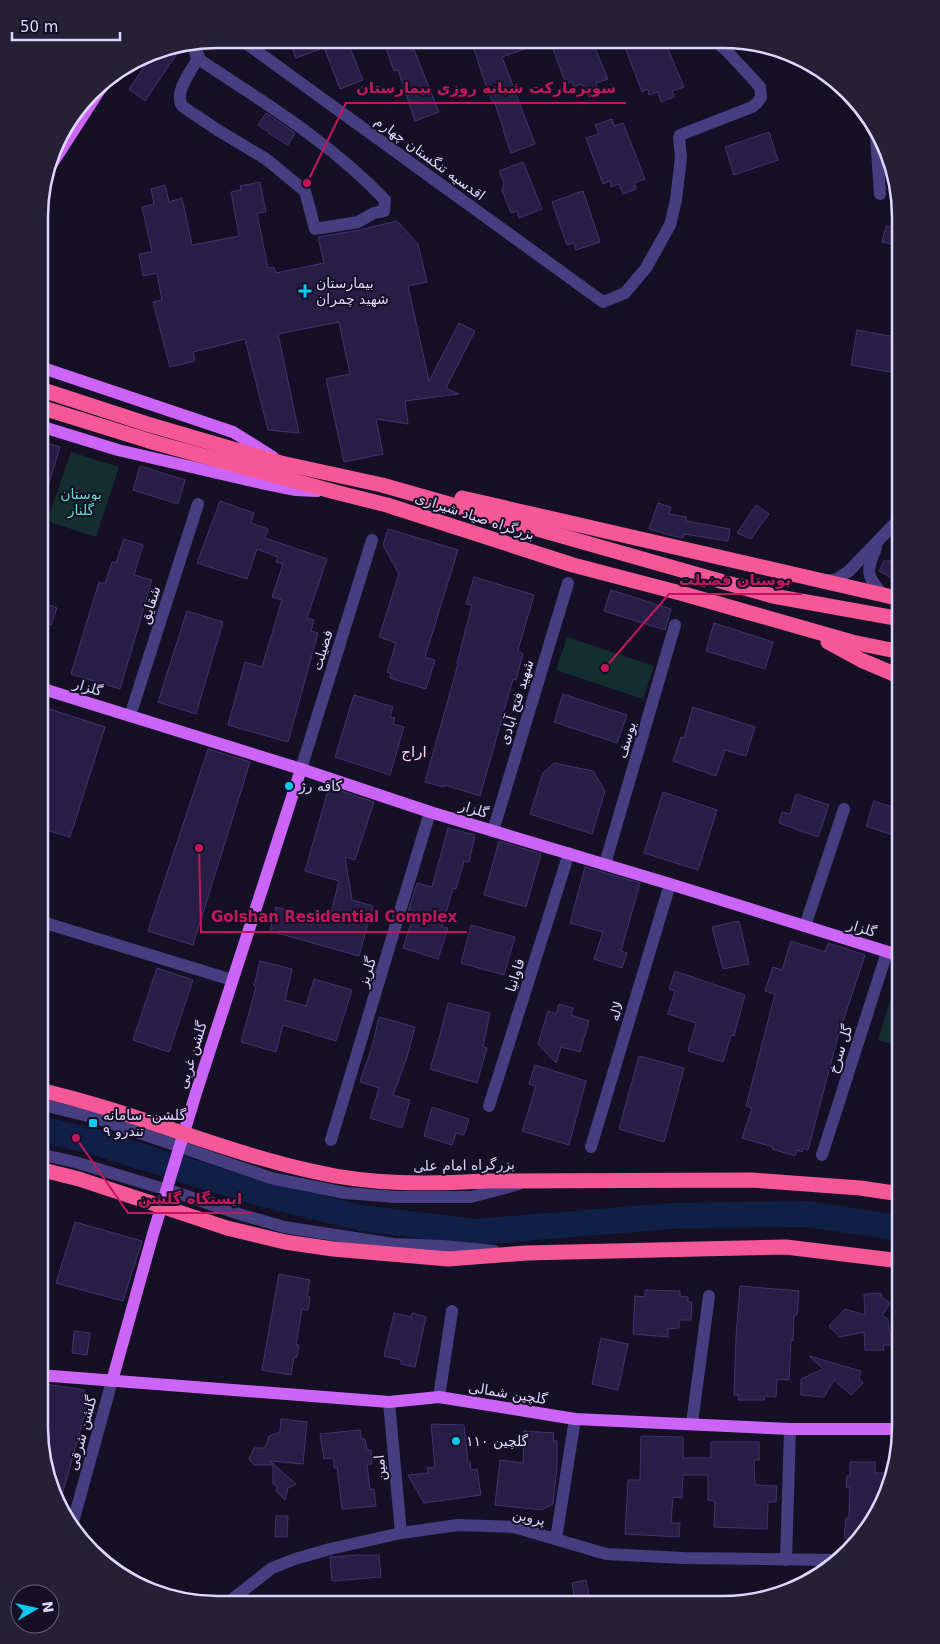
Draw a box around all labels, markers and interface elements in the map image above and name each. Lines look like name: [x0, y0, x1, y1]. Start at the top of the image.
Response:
scale bar: [12, 10, 120, 42]
text: 50 m: [20, 18, 58, 36]
callout: سوپرمارکت شبانه روزی بیمارستان: [346, 73, 626, 103]
text: سوپرمارکت شبانه روزی بیمارستان: [356, 79, 616, 98]
street label: اقدسیه تنگستان چهارم: [371, 113, 488, 204]
place label: بیمارستان شهید چمران: [316, 275, 389, 308]
marker: بیمارستان شهید چمران: [298, 284, 312, 298]
park label: بوستان گلنار: [60, 486, 102, 519]
street label: بزرگراه صیاد شیرازی: [413, 489, 537, 544]
callout: بوستان فضیلت: [669, 564, 802, 594]
text: بوستان فضیلت: [679, 571, 791, 589]
street label: شقایق: [136, 584, 165, 626]
street label: فضیلت: [308, 628, 336, 672]
street label: شهید فتح آبادی: [496, 658, 537, 747]
street label: گلزار: [70, 675, 105, 700]
street label: یوسف: [613, 720, 640, 760]
district label: اراج: [401, 743, 427, 762]
place label: کافه رژ: [298, 778, 342, 795]
marker: کافه رژ: [283, 780, 295, 792]
street label: گلزار: [456, 797, 491, 822]
callout: Golshan Residential Complex: [201, 902, 467, 932]
text: Golshan Residential Complex: [211, 908, 457, 926]
street label: گلزار: [844, 916, 879, 941]
street label: گلریز: [355, 955, 380, 990]
street label: فاوانیا: [502, 956, 529, 994]
street label: لاله: [605, 999, 627, 1023]
street label: گلشن غربی: [174, 1019, 211, 1091]
street label: گل سرخ: [825, 1022, 856, 1076]
place label: گلشن- سامانه ۹ تندرو: [103, 1107, 186, 1140]
marker: گلشن- سامانه ۹ تندرو: [87, 1117, 99, 1129]
street label: بزرگراه امام علی: [413, 1156, 515, 1175]
callout: ایستگاه گلشن: [128, 1183, 252, 1213]
text: ایستگاه گلشن: [138, 1190, 242, 1208]
street label: گلچین شمالی: [467, 1379, 549, 1408]
street label: گلشن شرقی: [64, 1394, 101, 1472]
place label: گلچین ۱۱۰: [466, 1433, 529, 1450]
marker: گلچین ۱۱۰: [450, 1435, 462, 1447]
street label: امین: [371, 1454, 390, 1482]
street label: پروین: [511, 1506, 547, 1529]
north arrow: [10, 1584, 60, 1634]
text: N: [39, 1600, 57, 1614]

